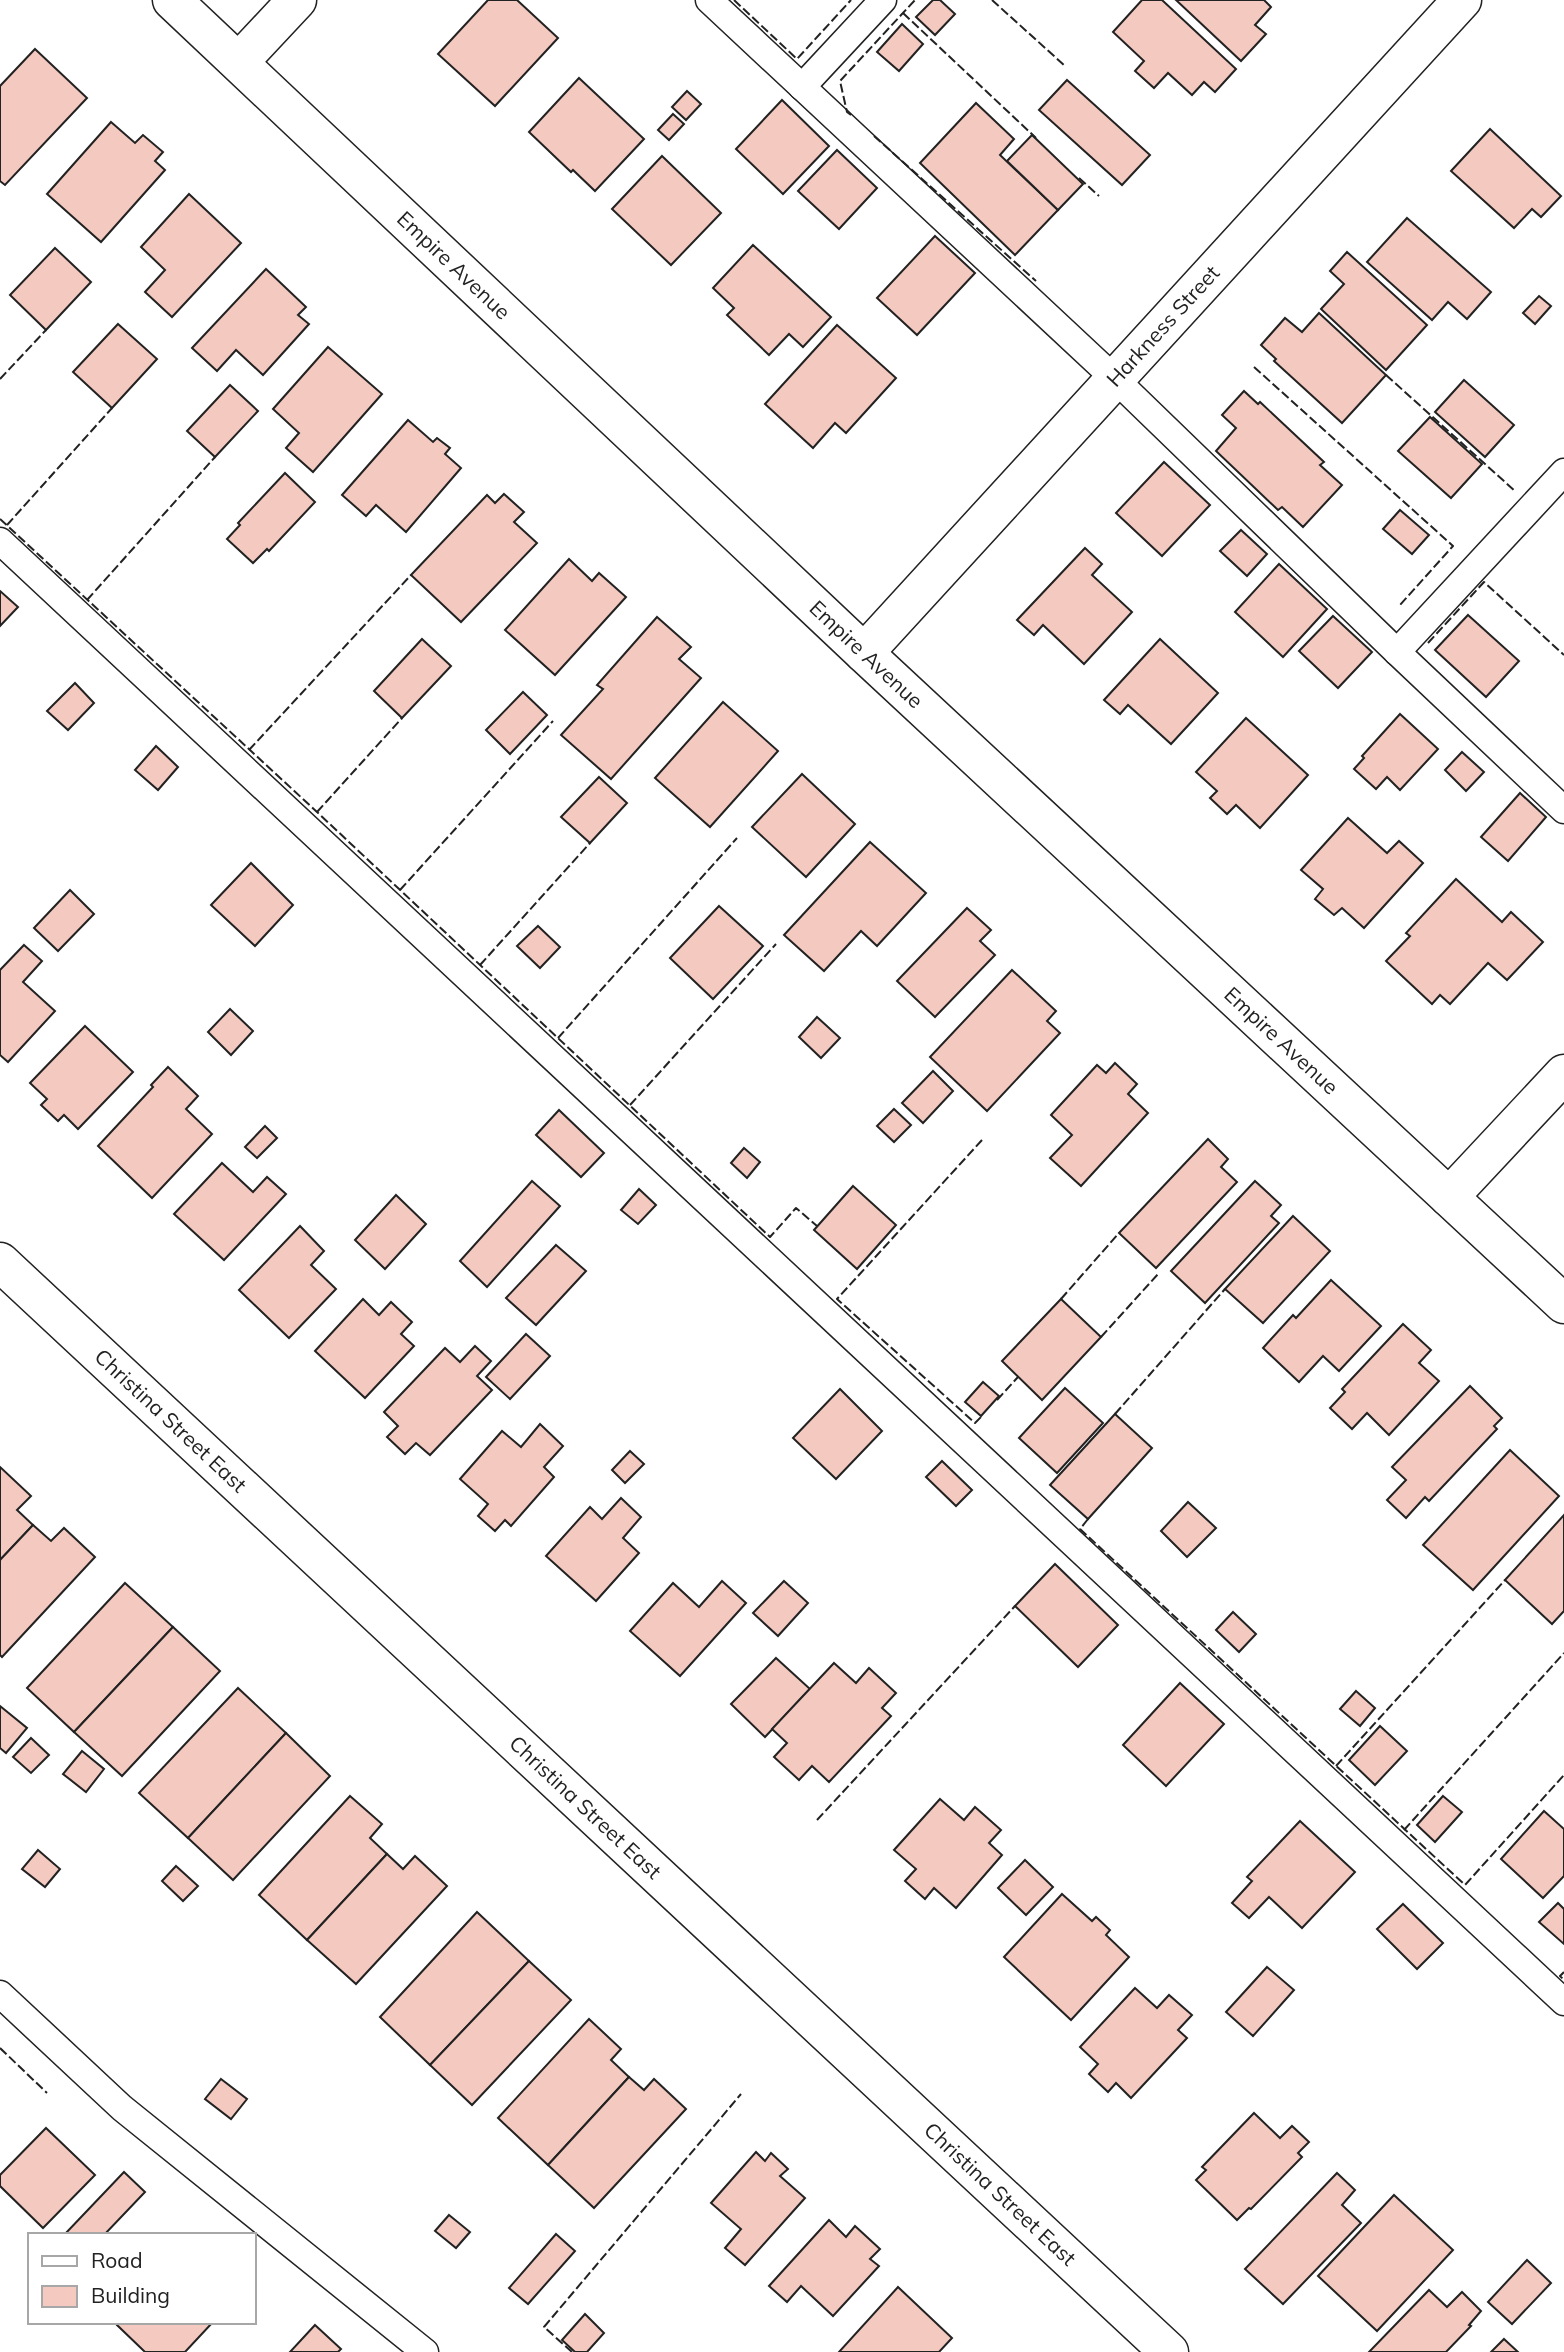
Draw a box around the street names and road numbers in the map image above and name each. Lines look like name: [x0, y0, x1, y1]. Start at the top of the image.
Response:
street label: Empire Avenue: [392, 205, 516, 324]
street label: Harkness Street: [1100, 260, 1224, 392]
street label: Empire Avenue: [805, 594, 929, 713]
street label: Empire Avenue: [1219, 981, 1344, 1099]
street label: Christina Street East: [90, 1343, 253, 1497]
street label: Christina Street East: [504, 1730, 667, 1884]
street label: Christina Street East: [919, 2116, 1082, 2271]

